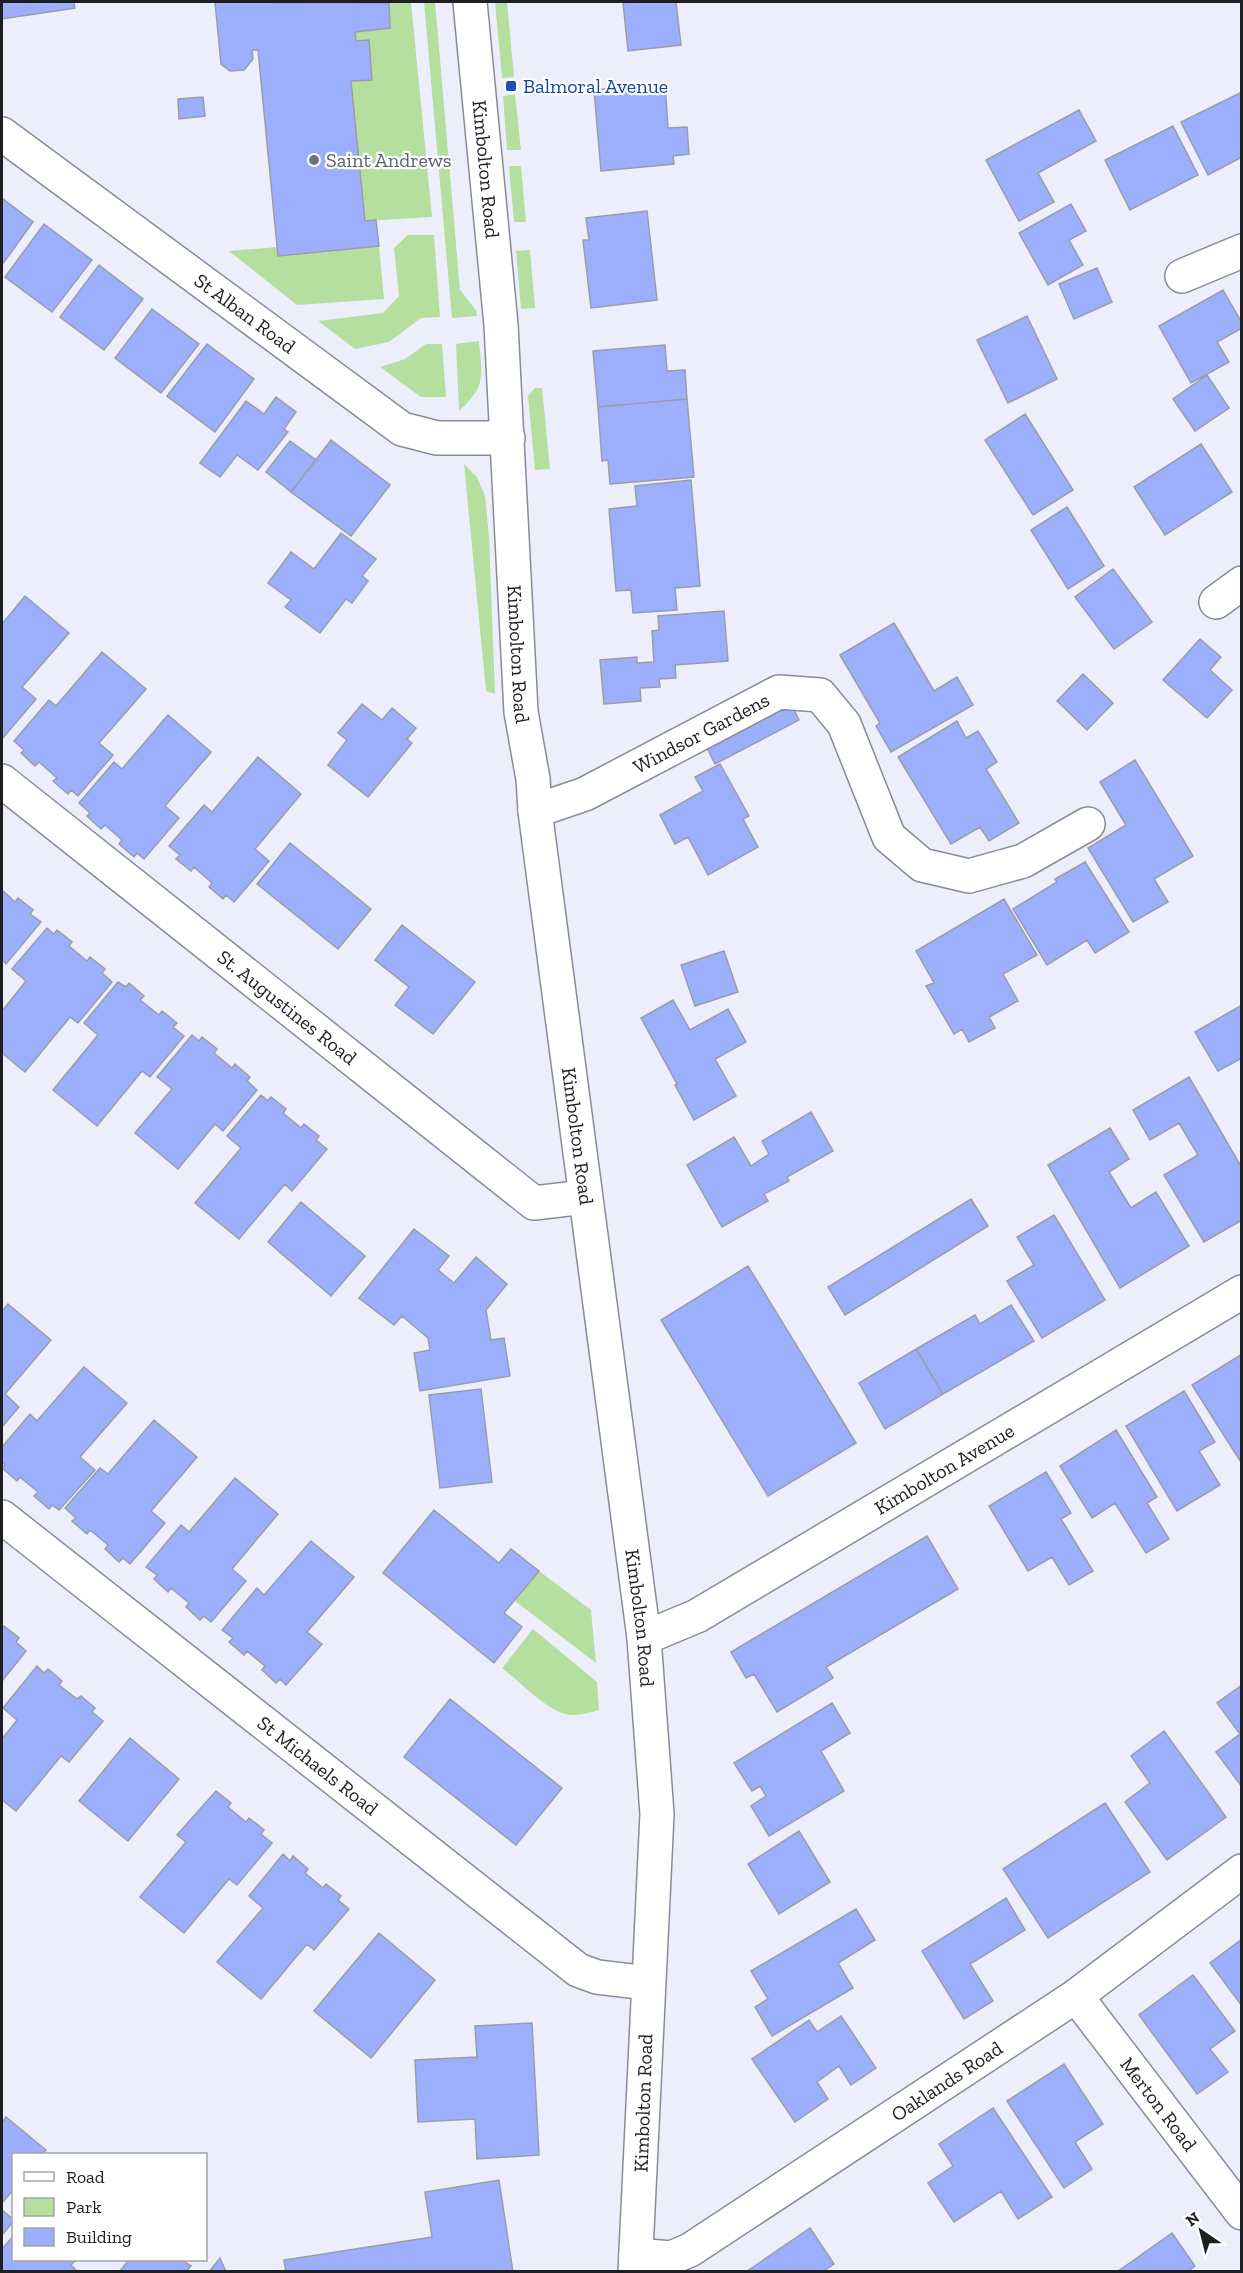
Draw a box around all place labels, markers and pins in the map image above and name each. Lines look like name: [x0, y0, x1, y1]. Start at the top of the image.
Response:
place label: Balmoral Avenue: [523, 74, 668, 98]
marker: Balmoral Avenue: [504, 79, 518, 93]
place label: Saint Andrews: [326, 148, 452, 172]
marker: Saint Andrews: [307, 153, 321, 167]

